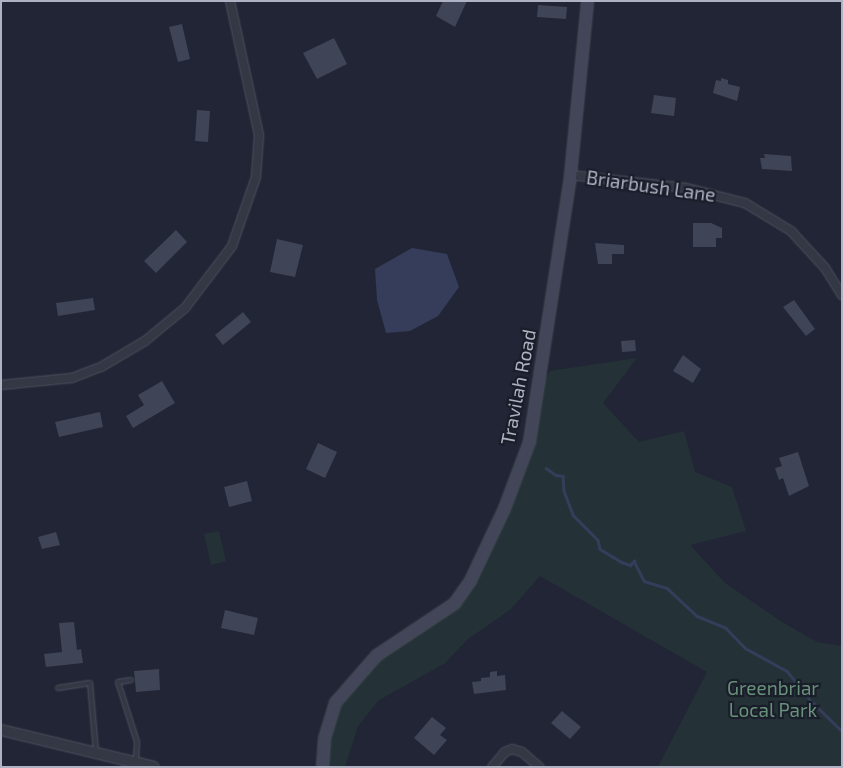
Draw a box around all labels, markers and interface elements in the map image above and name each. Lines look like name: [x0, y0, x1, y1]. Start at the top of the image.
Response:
street label: Briarbush Lane: [585, 166, 717, 206]
street label: Travilah Road: [496, 327, 540, 447]
park label: Greenbriar Local Park: [727, 677, 819, 721]

